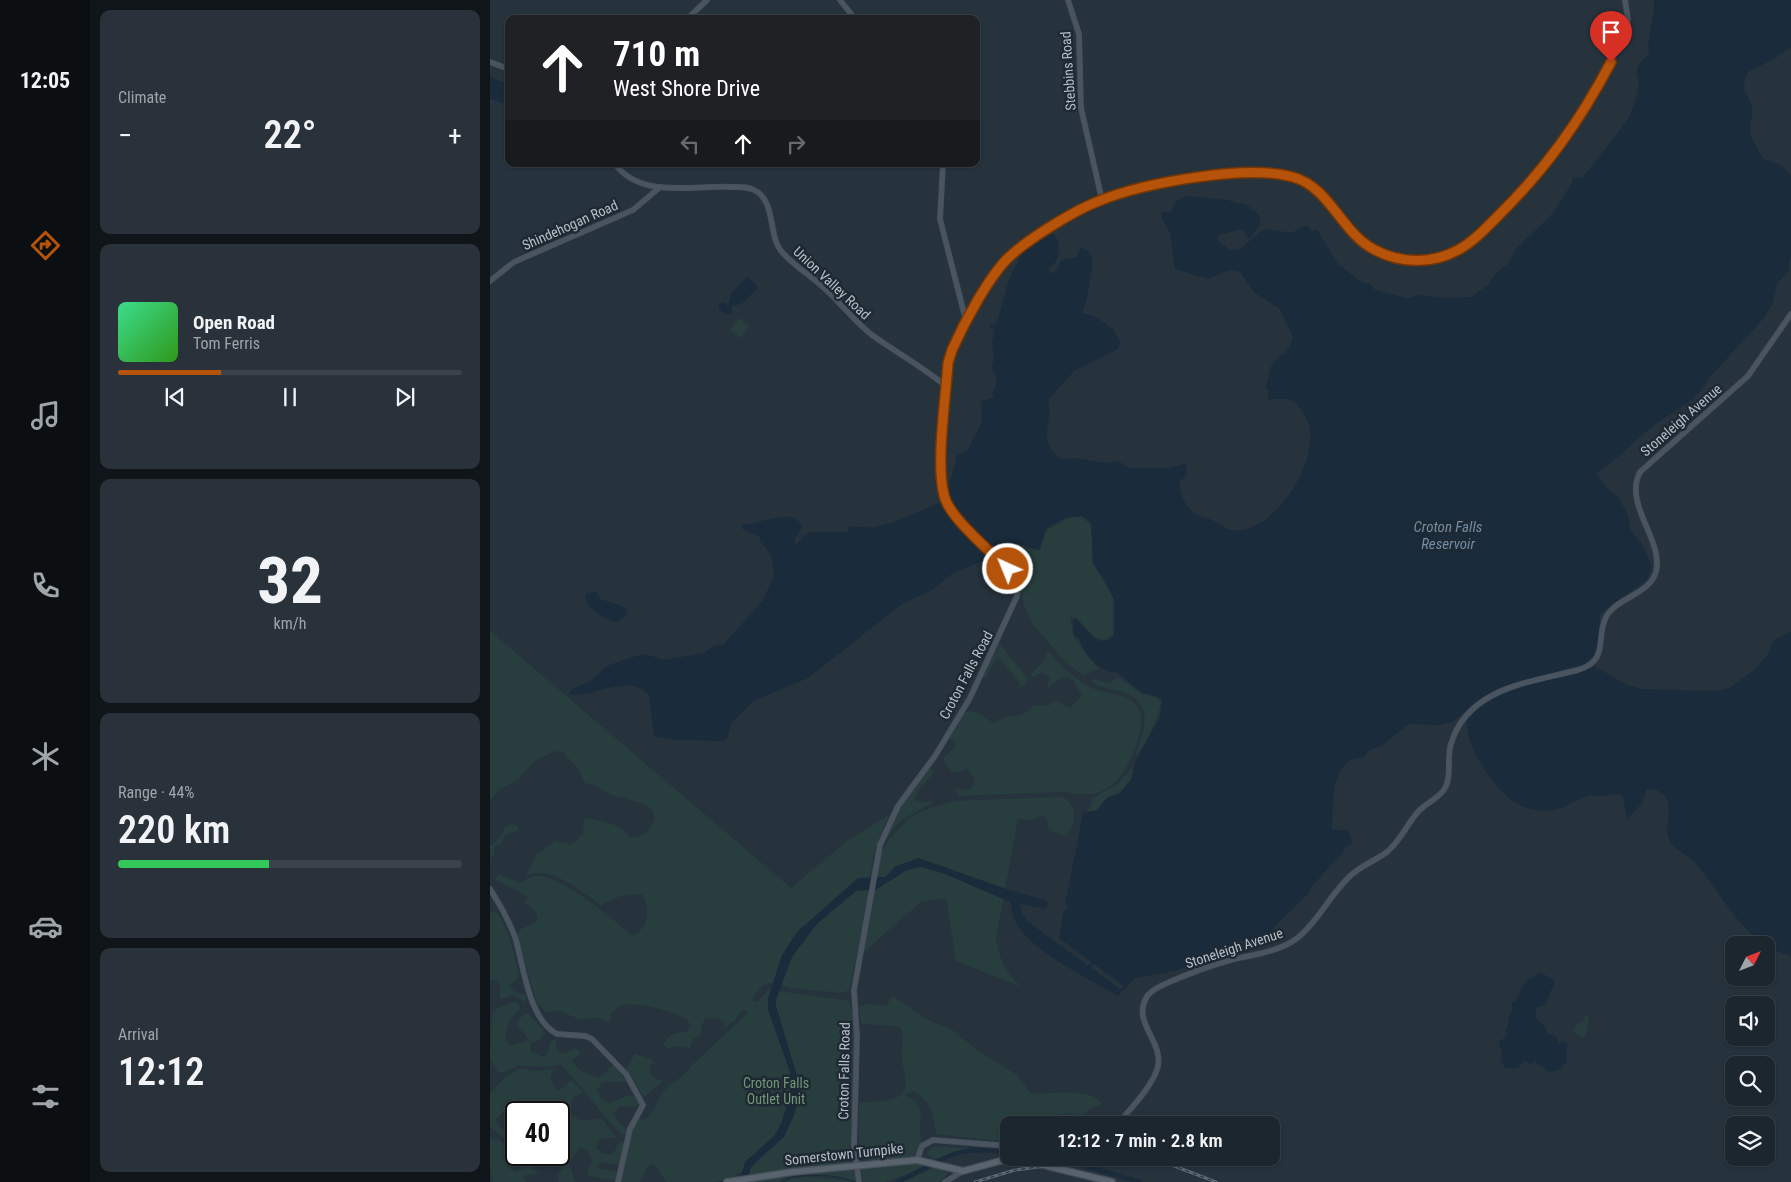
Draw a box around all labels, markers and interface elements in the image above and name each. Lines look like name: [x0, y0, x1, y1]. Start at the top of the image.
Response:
pin: [1590, 11, 1632, 62]
icon: arrive: [1597, 18, 1625, 46]
street label: Stebbins Road: [1057, 31, 1079, 111]
text: 710 m: [613, 34, 700, 75]
icon: ahead: [530, 35, 595, 100]
text: 12:05: [20, 68, 70, 93]
text: West Shore Drive: [613, 76, 760, 101]
text: Climate: [118, 88, 166, 107]
text: 22°: [264, 113, 316, 157]
text: −: [118, 119, 132, 152]
text: +: [448, 119, 462, 152]
icon: left: [676, 130, 704, 158]
icon: ahead: [729, 130, 757, 158]
icon: right: [782, 130, 810, 158]
street label: Shindehogan Road: [520, 197, 620, 253]
icon: directions: [28, 228, 63, 263]
street label: Union Valley Road: [790, 243, 874, 323]
text: Open Road: [193, 311, 275, 334]
text: Tom Ferris: [193, 334, 260, 353]
street label: Stoneleigh Avenue: [1637, 380, 1725, 459]
icon: previous: [161, 383, 189, 411]
icon: pause: [276, 383, 304, 411]
icon: next: [391, 383, 419, 411]
icon: music: [28, 398, 63, 433]
water label: Croton Falls Reservoir: [1414, 518, 1483, 553]
position arrow: [981, 542, 1033, 594]
text: 32: [257, 543, 323, 619]
icon: phone: [28, 568, 63, 603]
text: km/h: [274, 614, 306, 633]
street label: Croton Falls Road: [936, 628, 996, 722]
icon: climate: [28, 739, 63, 774]
text: Range · 44%: [118, 783, 194, 802]
text: 220 km: [118, 808, 230, 852]
icon: car: [28, 909, 63, 944]
street label: Stoneleigh Avenue: [1183, 925, 1285, 971]
north arrow: [1725, 936, 1775, 986]
map controls: [1725, 936, 1775, 1166]
button: sound: [1725, 996, 1775, 1046]
street label: Croton Falls Road: [835, 1022, 853, 1120]
text: Arrival: [118, 1025, 159, 1044]
text: 12:12: [118, 1050, 204, 1094]
button: search: [1725, 1056, 1775, 1106]
park label: Croton Falls Outlet Unit: [743, 1075, 809, 1107]
icon: filters: [28, 1079, 63, 1114]
speed limit sign: 40: [505, 1101, 570, 1166]
button: layers: [1725, 1116, 1775, 1166]
text: 12:12 · 7 min · 2.8 km: [1057, 1129, 1223, 1152]
street label: Somerstown Turnpike: [784, 1140, 905, 1168]

